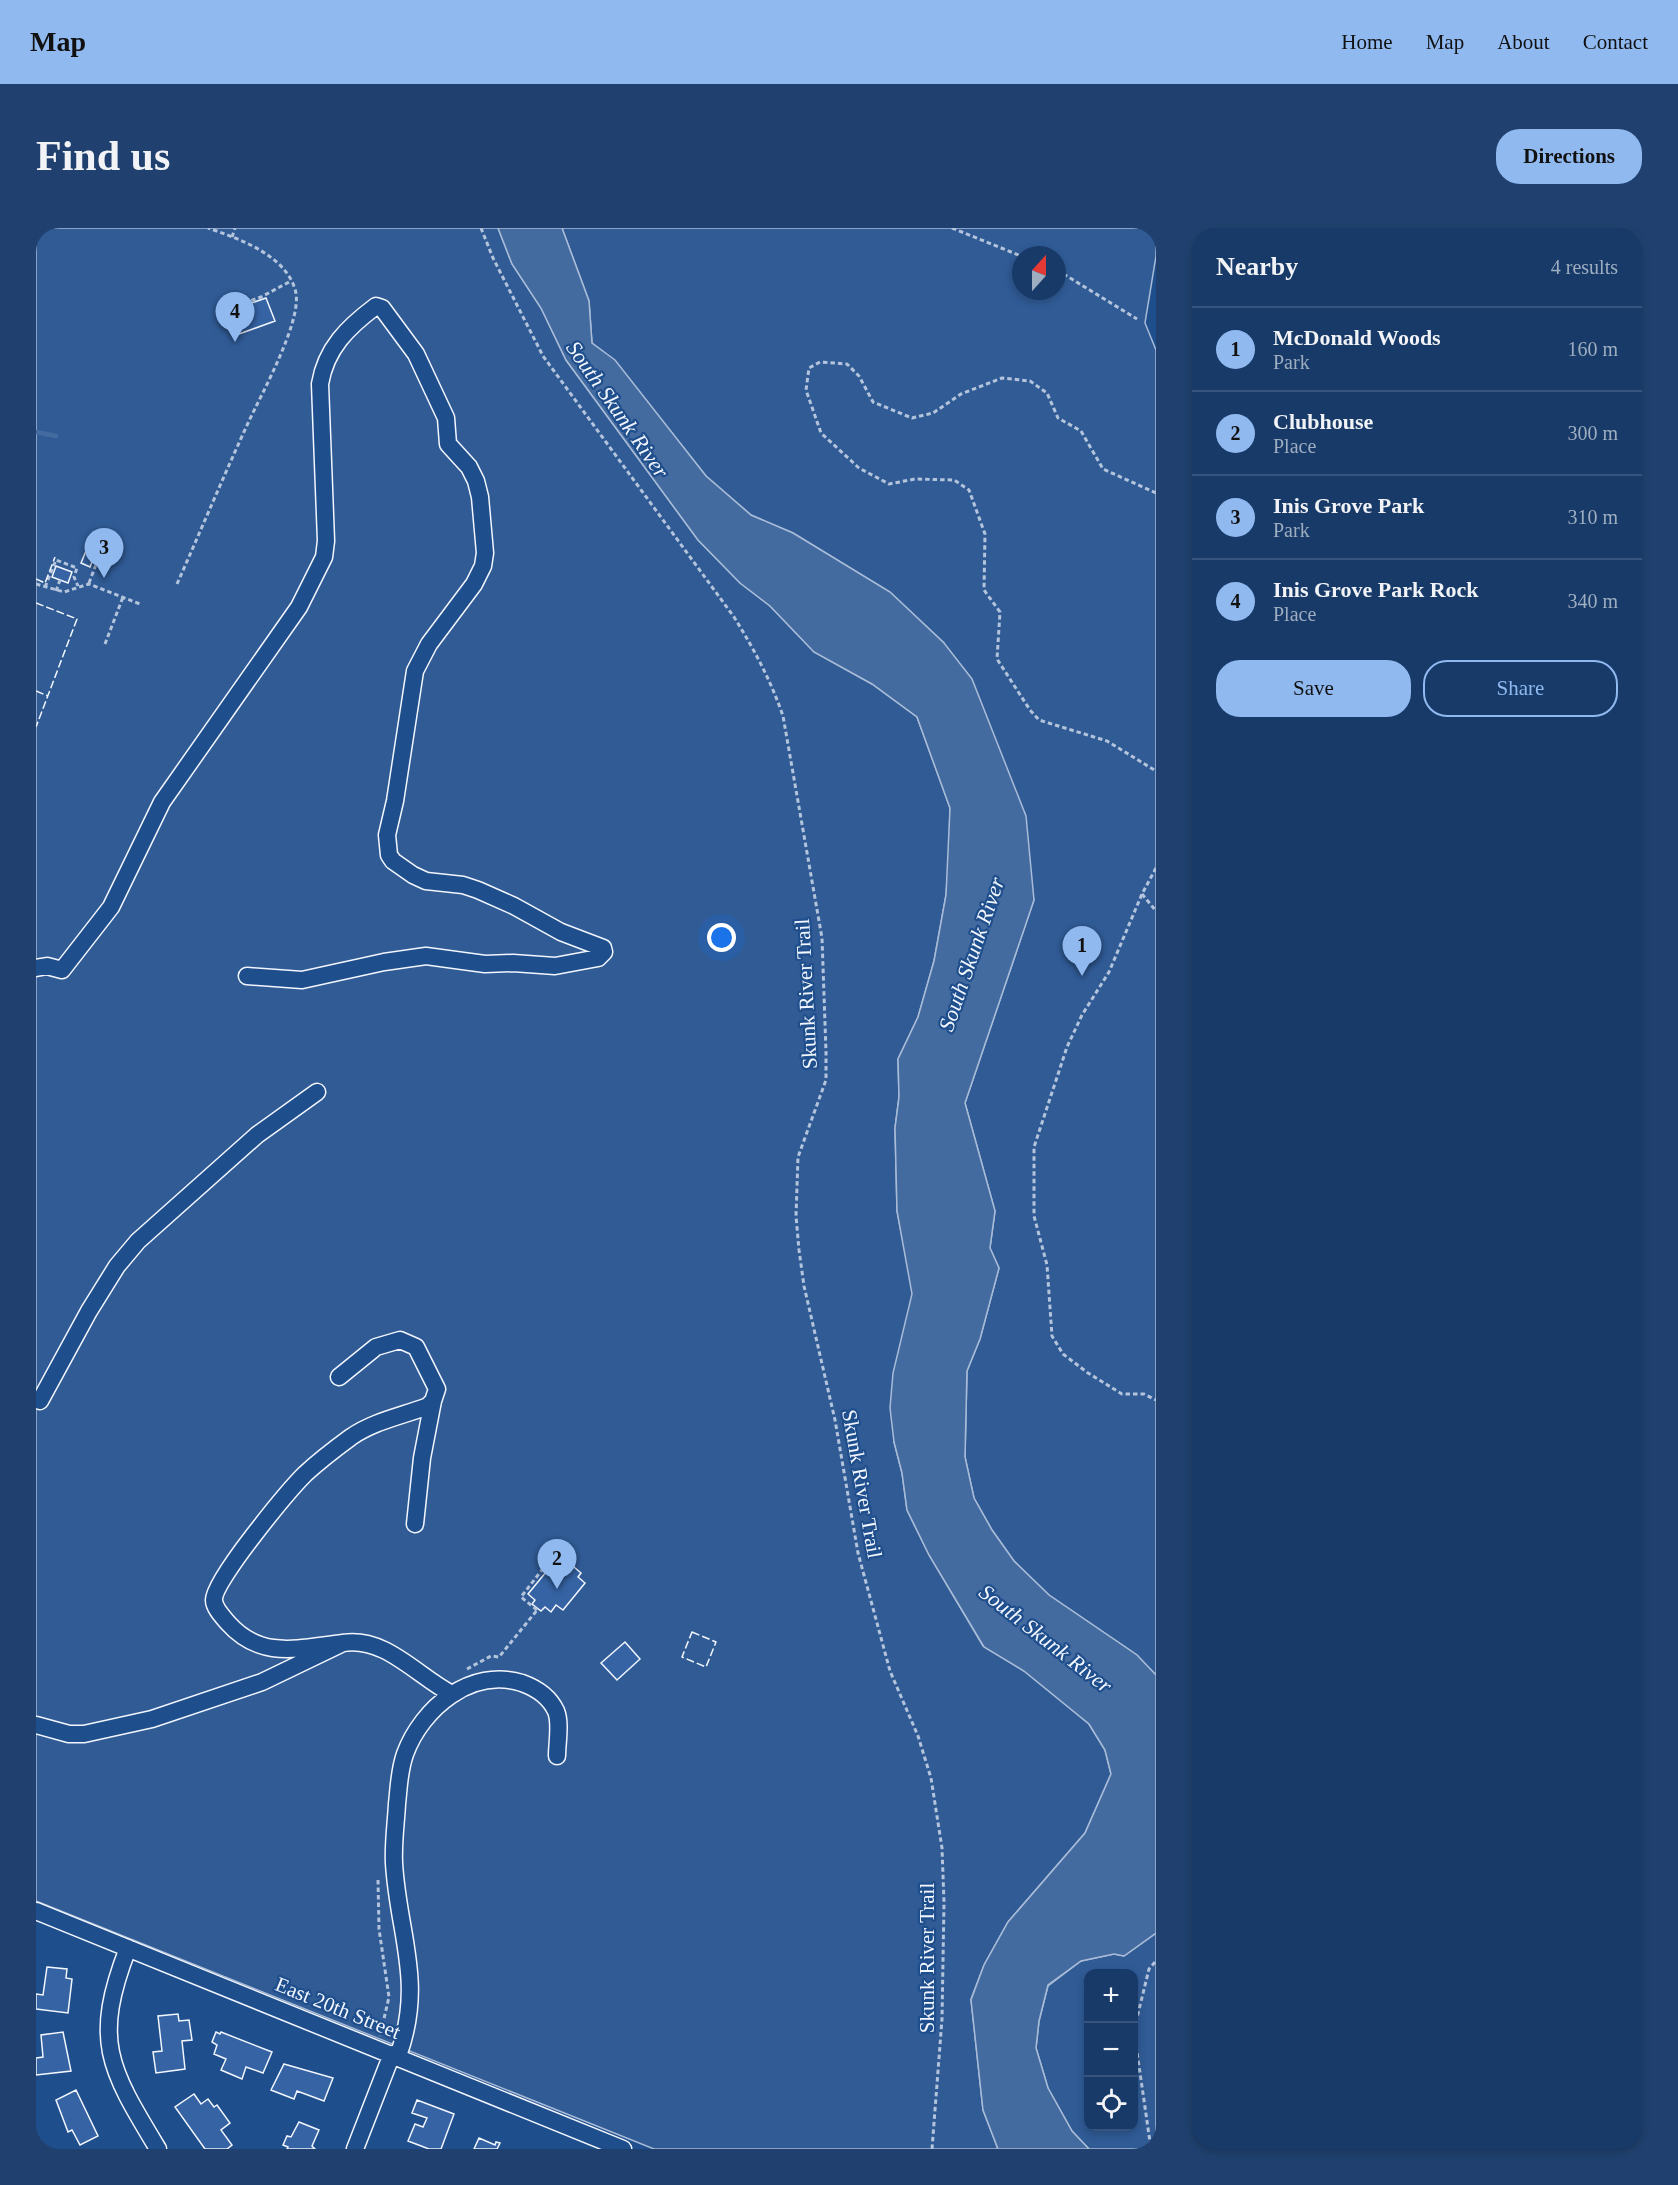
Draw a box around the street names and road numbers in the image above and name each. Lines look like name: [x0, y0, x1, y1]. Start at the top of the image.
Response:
street label: Skunk River Trail: [790, 918, 822, 1070]
street label: Skunk River Trail: [837, 1408, 887, 1560]
street label: Skunk River Trail: [915, 1883, 939, 2033]
street label: East 20th Street: [272, 1972, 404, 2044]

